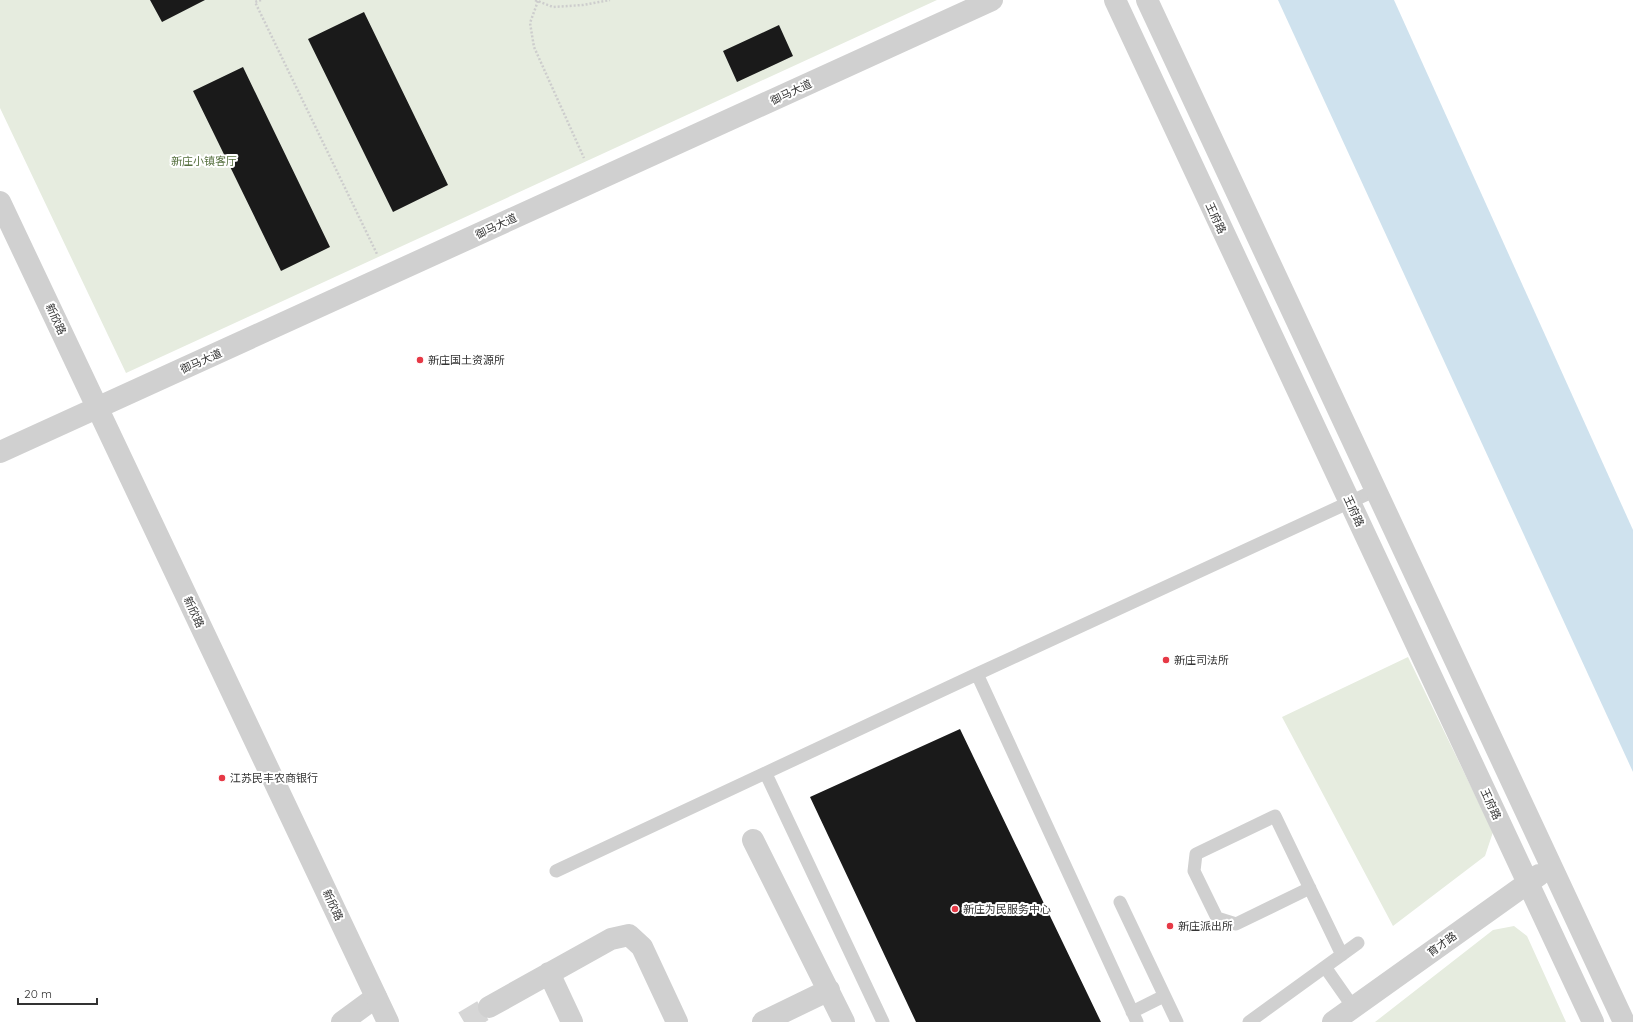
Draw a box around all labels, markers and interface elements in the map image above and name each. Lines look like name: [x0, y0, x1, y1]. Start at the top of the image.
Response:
street label: 御马大道: [767, 76, 814, 108]
park label: 新庄小镇客厅: [171, 154, 237, 168]
street label: 王府路: [1203, 200, 1229, 236]
street label: 御马大道: [472, 210, 519, 242]
street label: 新欣路: [43, 301, 69, 337]
street label: 御马大道: [177, 346, 224, 377]
place label: 新庄国土资源所: [428, 353, 505, 367]
marker: 新庄国土资源所: [415, 355, 425, 365]
street label: 王府路: [1341, 493, 1367, 529]
street label: 新欣路: [181, 594, 207, 630]
place label: 新庄司法所: [1174, 653, 1229, 667]
marker: 新庄司法所: [1161, 655, 1171, 665]
place label: 江苏民丰农商银行: [230, 771, 318, 785]
marker: 江苏民丰农商银行: [217, 773, 227, 783]
street label: 王府路: [1478, 786, 1504, 822]
street label: 新欣路: [320, 887, 346, 923]
place label: 新庄为民服务中心: [963, 902, 1051, 916]
marker: 新庄为民服务中心: [950, 904, 960, 914]
place label: 新庄派出所: [1178, 919, 1233, 933]
marker: 新庄派出所: [1165, 921, 1175, 931]
street label: 育才路: [1425, 929, 1459, 959]
scale bar: [18, 980, 97, 1006]
text: 20 m: [24, 986, 52, 1001]

